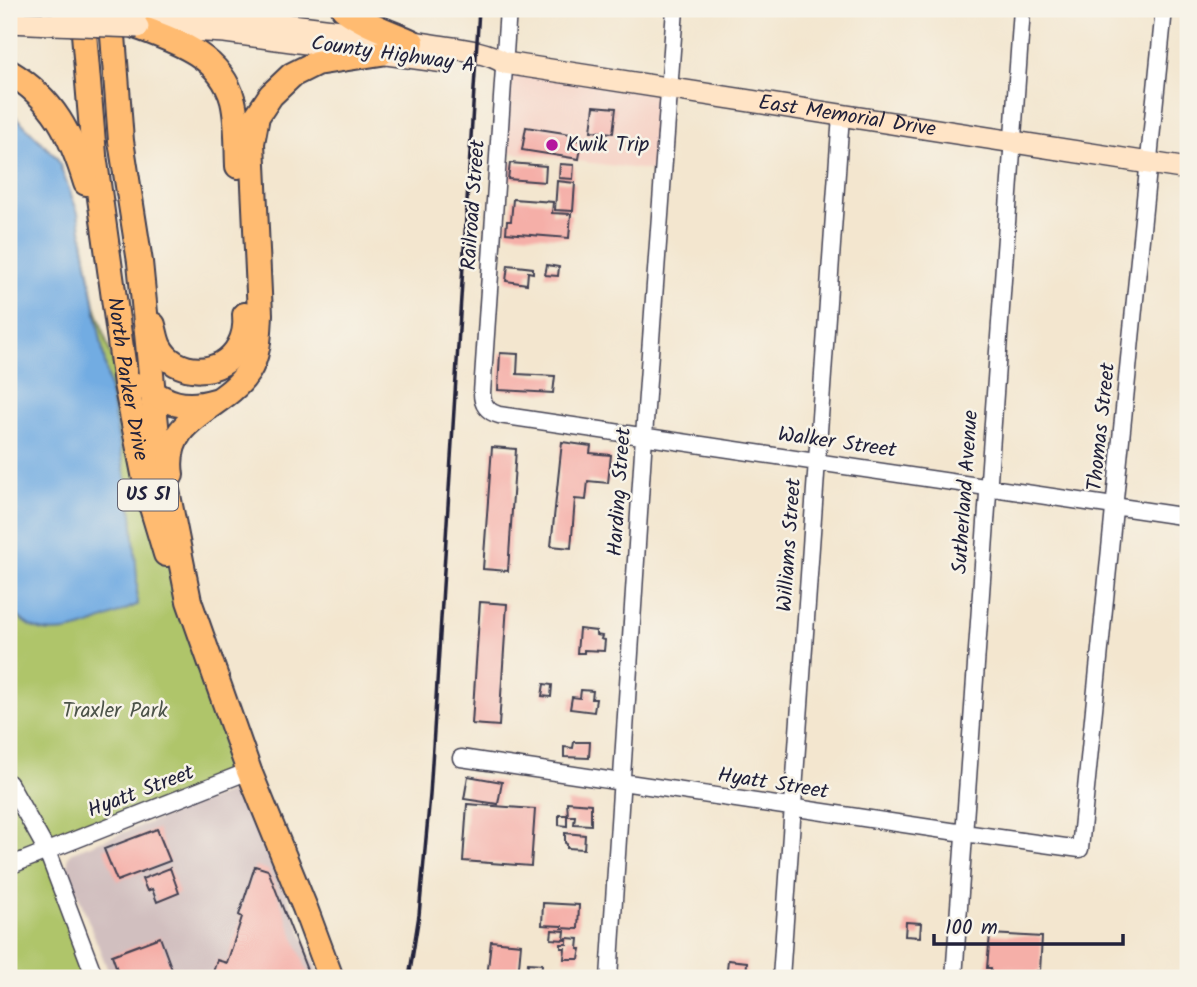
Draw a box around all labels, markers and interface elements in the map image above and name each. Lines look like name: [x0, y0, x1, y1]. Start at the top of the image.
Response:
street label: County Highway A: [309, 27, 477, 83]
street label: East Memorial Drive: [756, 86, 939, 146]
place label: Kwik Trip: [566, 129, 649, 162]
marker: Kwik Trip: [544, 137, 560, 153]
street label: Railroad Street: [453, 138, 495, 271]
street label: North Parker Drive: [98, 295, 158, 464]
street label: Thomas Street: [1079, 360, 1125, 493]
street label: Sutherland Avenue: [944, 409, 988, 575]
street label: Walker Street: [776, 418, 899, 468]
street label: Harding Street: [599, 426, 641, 558]
street label: Williams Street: [769, 476, 811, 613]
road number: US 51: [118, 480, 178, 510]
park label: Traxler Park: [62, 695, 168, 728]
street label: Hyatt Street: [83, 756, 200, 827]
street label: Hyatt Street: [715, 759, 832, 809]
scale bar: [934, 903, 1124, 947]
text: 100 m: [945, 912, 998, 945]

